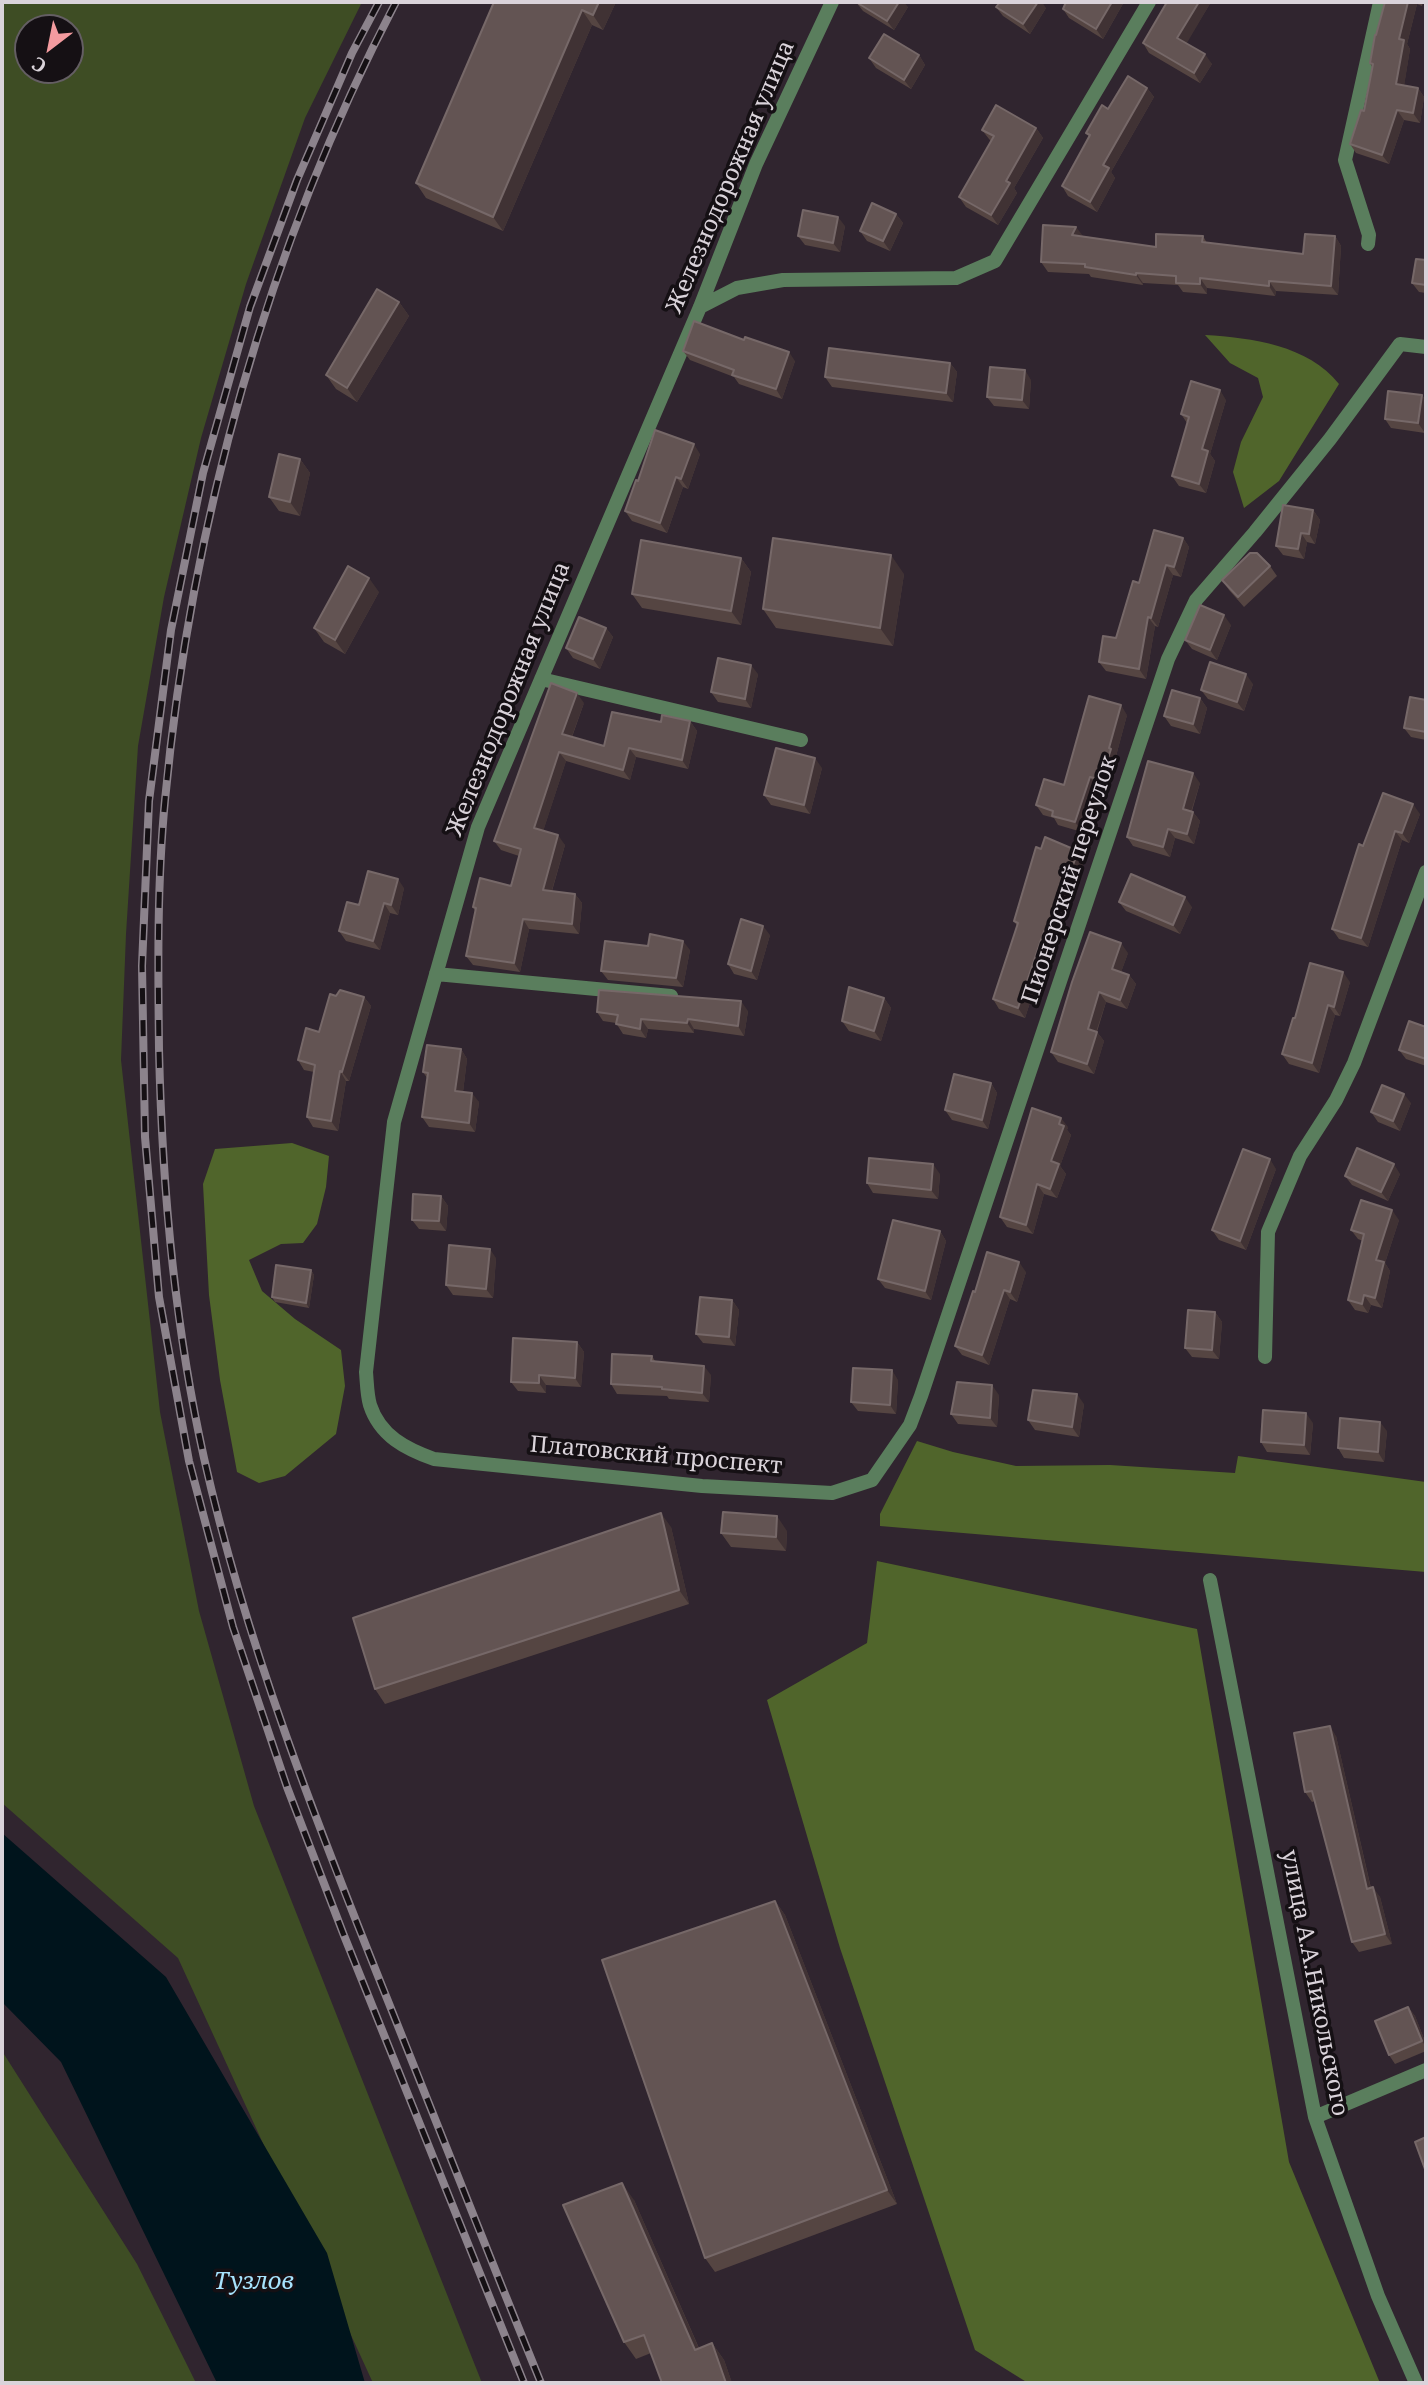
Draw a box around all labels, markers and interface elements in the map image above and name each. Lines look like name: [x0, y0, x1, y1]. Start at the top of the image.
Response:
north arrow: [14, 14, 84, 84]
street label: Железнодорожная улица: [661, 37, 801, 317]
text: С: [27, 51, 51, 79]
street label: Железнодорожная улица: [441, 558, 577, 840]
street label: Пионерский переулок: [1017, 752, 1123, 1008]
street label: Платовский проспект: [529, 1431, 783, 1481]
street label: улица А.А.Никольского: [1275, 1848, 1353, 2118]
water label: Тузлов: [214, 2268, 294, 2296]

